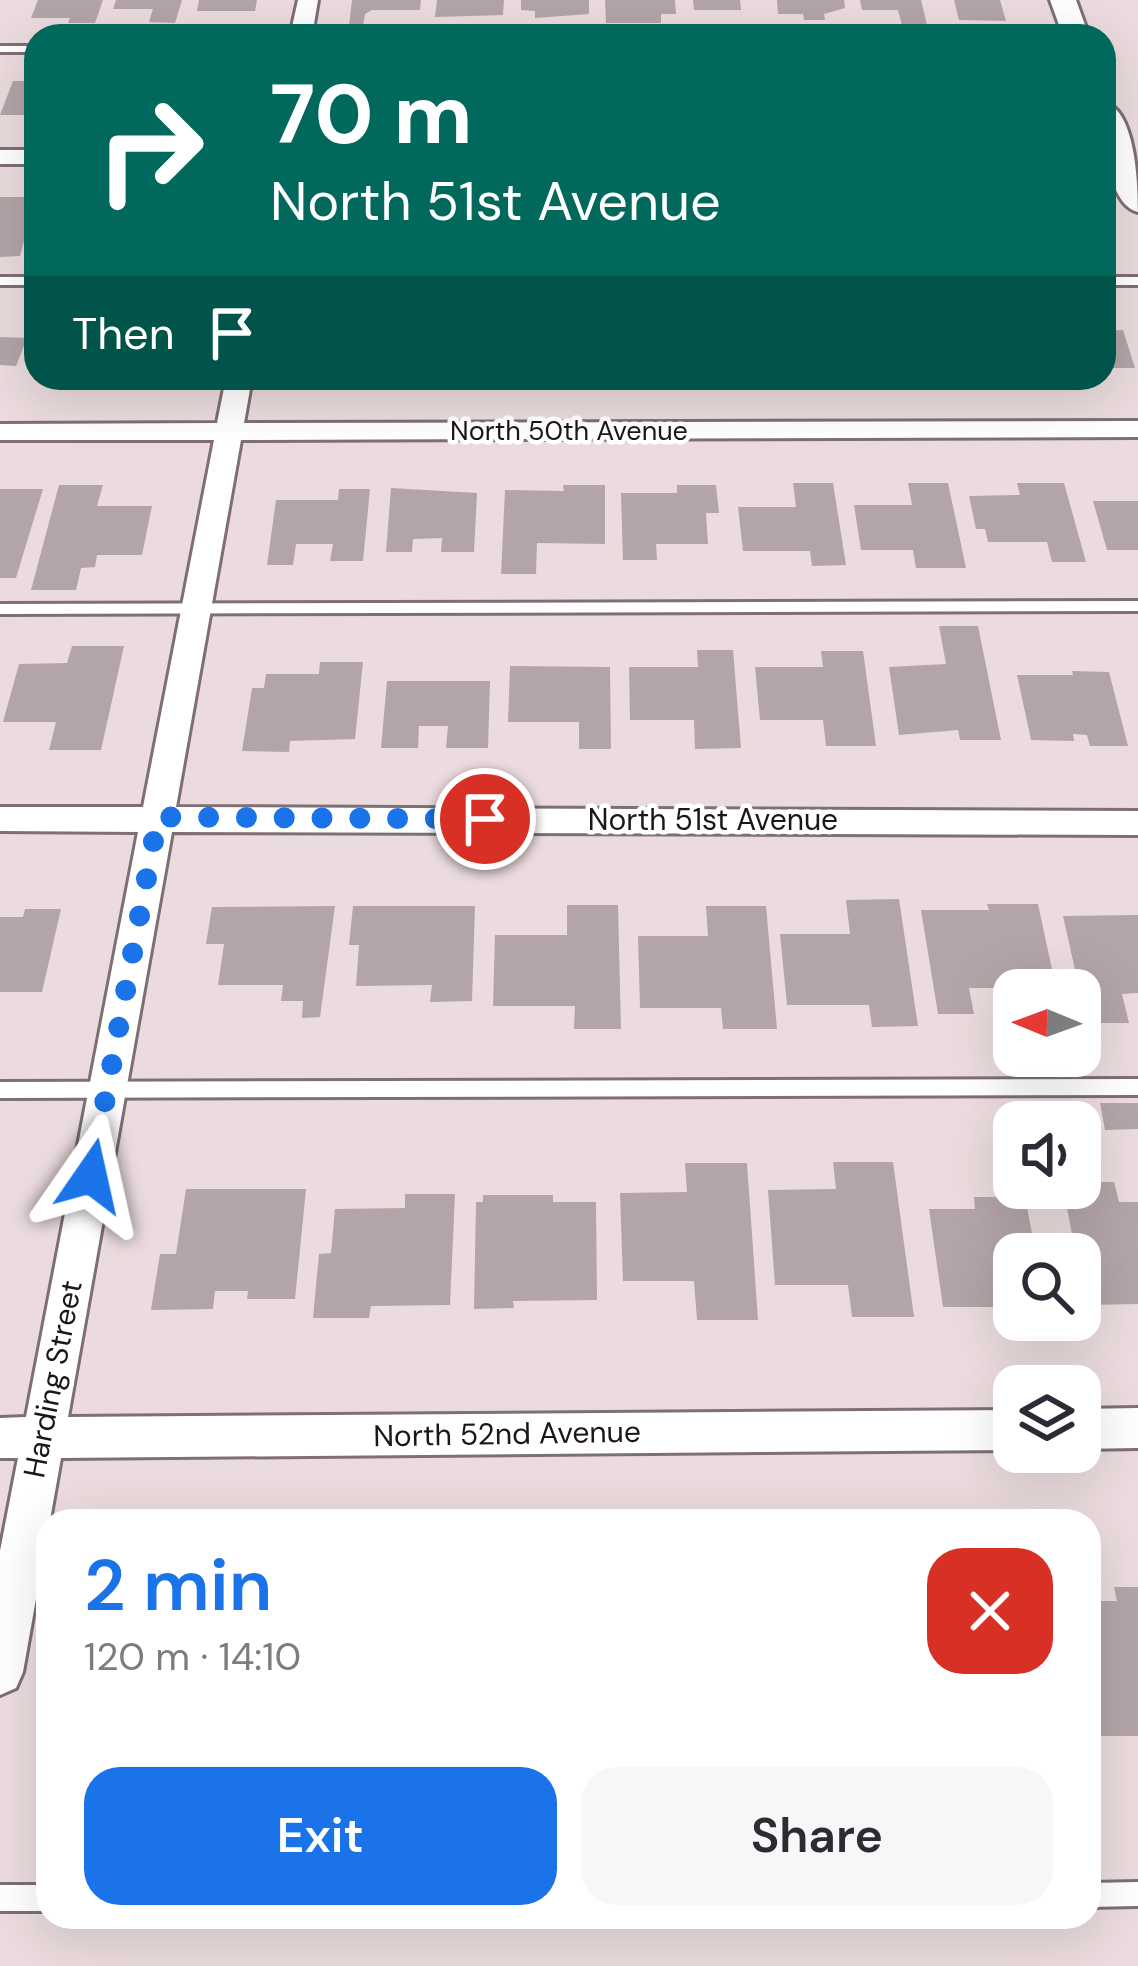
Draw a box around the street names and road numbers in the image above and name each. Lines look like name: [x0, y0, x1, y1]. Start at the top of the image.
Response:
street label: North 50th Avenue: [450, 413, 688, 448]
street label: North 51st Avenue: [588, 800, 838, 839]
street label: Harding Street: [14, 1277, 91, 1481]
street label: North 52nd Avenue: [373, 1412, 641, 1455]

